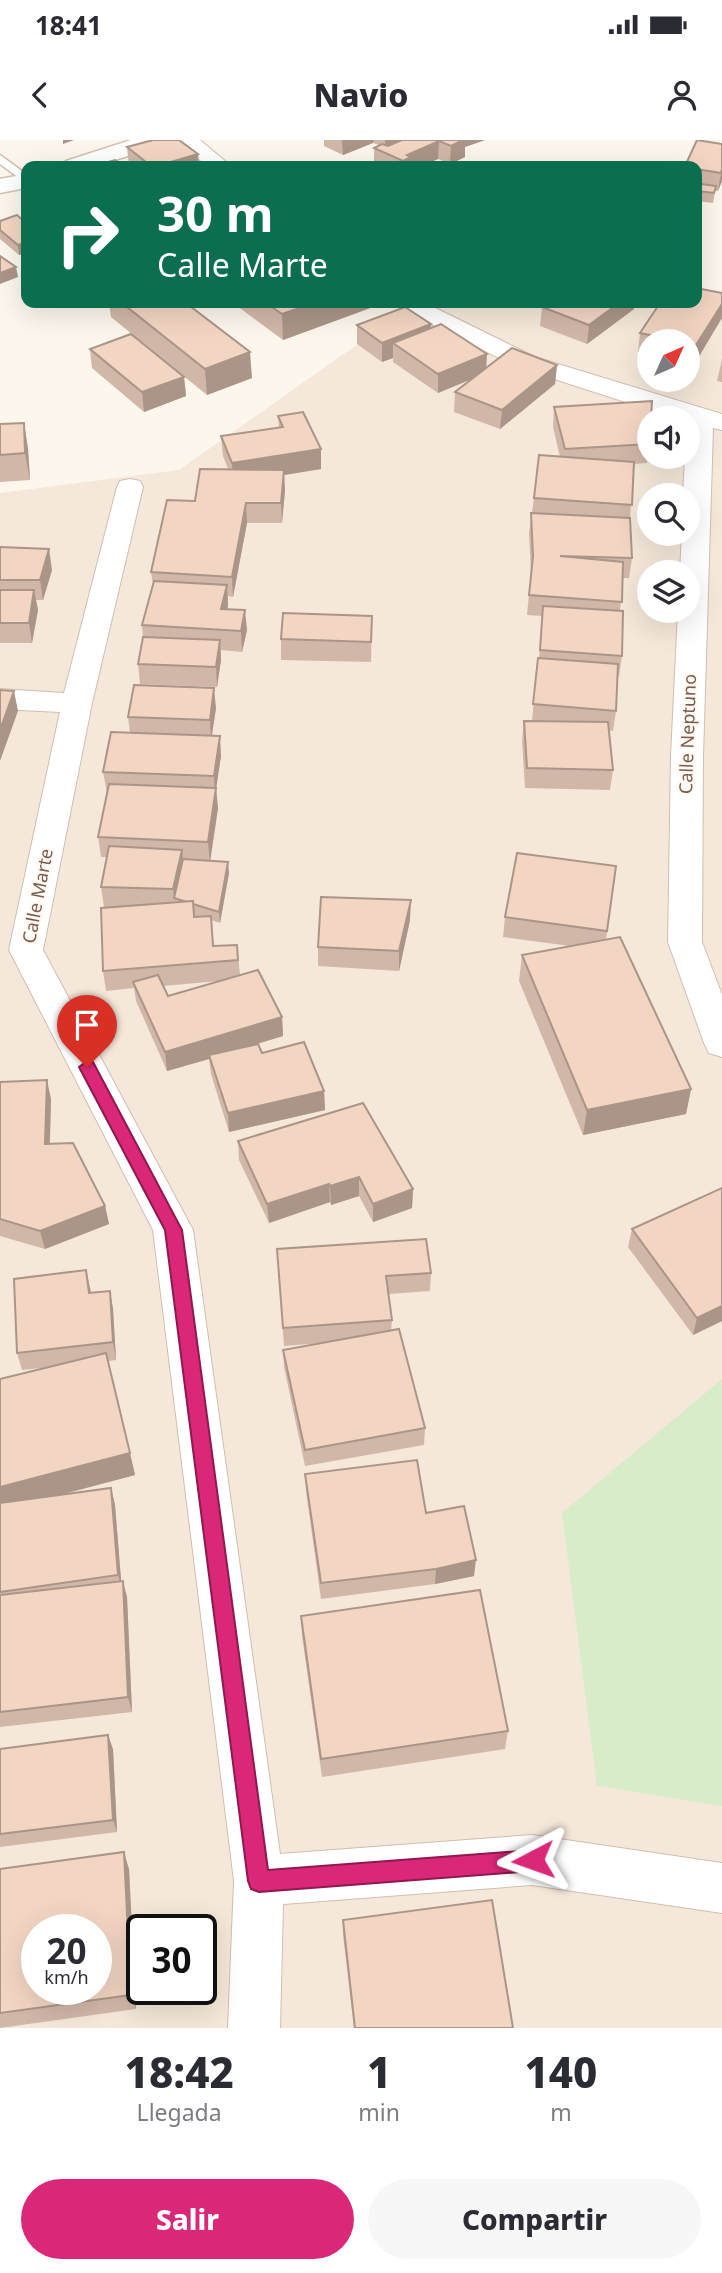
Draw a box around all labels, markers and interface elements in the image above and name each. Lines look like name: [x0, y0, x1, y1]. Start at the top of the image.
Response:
text: 18:41: [35, 7, 102, 43]
text: Navio: [314, 73, 408, 116]
icon: back: [21, 76, 59, 114]
icon: person: [663, 76, 701, 114]
text: 30 m: [157, 180, 274, 246]
icon: right: [42, 189, 133, 280]
text: Calle Marte: [157, 243, 328, 286]
north arrow: [637, 329, 700, 392]
map controls: [637, 329, 700, 623]
button: sound: [637, 406, 700, 469]
button: search: [637, 483, 700, 546]
button: layers: [637, 560, 700, 623]
street label: Calle Neptuno: [673, 674, 701, 794]
street label: Calle Marte: [16, 846, 58, 945]
pin: [57, 995, 117, 1067]
icon: arrive: [68, 1006, 106, 1044]
position arrow: [496, 1823, 570, 1897]
speed limit sign: 30: [126, 1914, 217, 2005]
text: 20: [46, 1927, 87, 1974]
text: km/h: [44, 1965, 89, 1989]
text: 18:42: [125, 2043, 234, 2100]
text: 1: [367, 2043, 391, 2100]
text: 140: [525, 2043, 597, 2100]
text: Llegada: [137, 2096, 222, 2128]
text: min: [358, 2096, 400, 2128]
text: m: [550, 2096, 572, 2128]
button: Salir: [21, 2179, 354, 2259]
button: Compartir: [368, 2179, 701, 2259]

